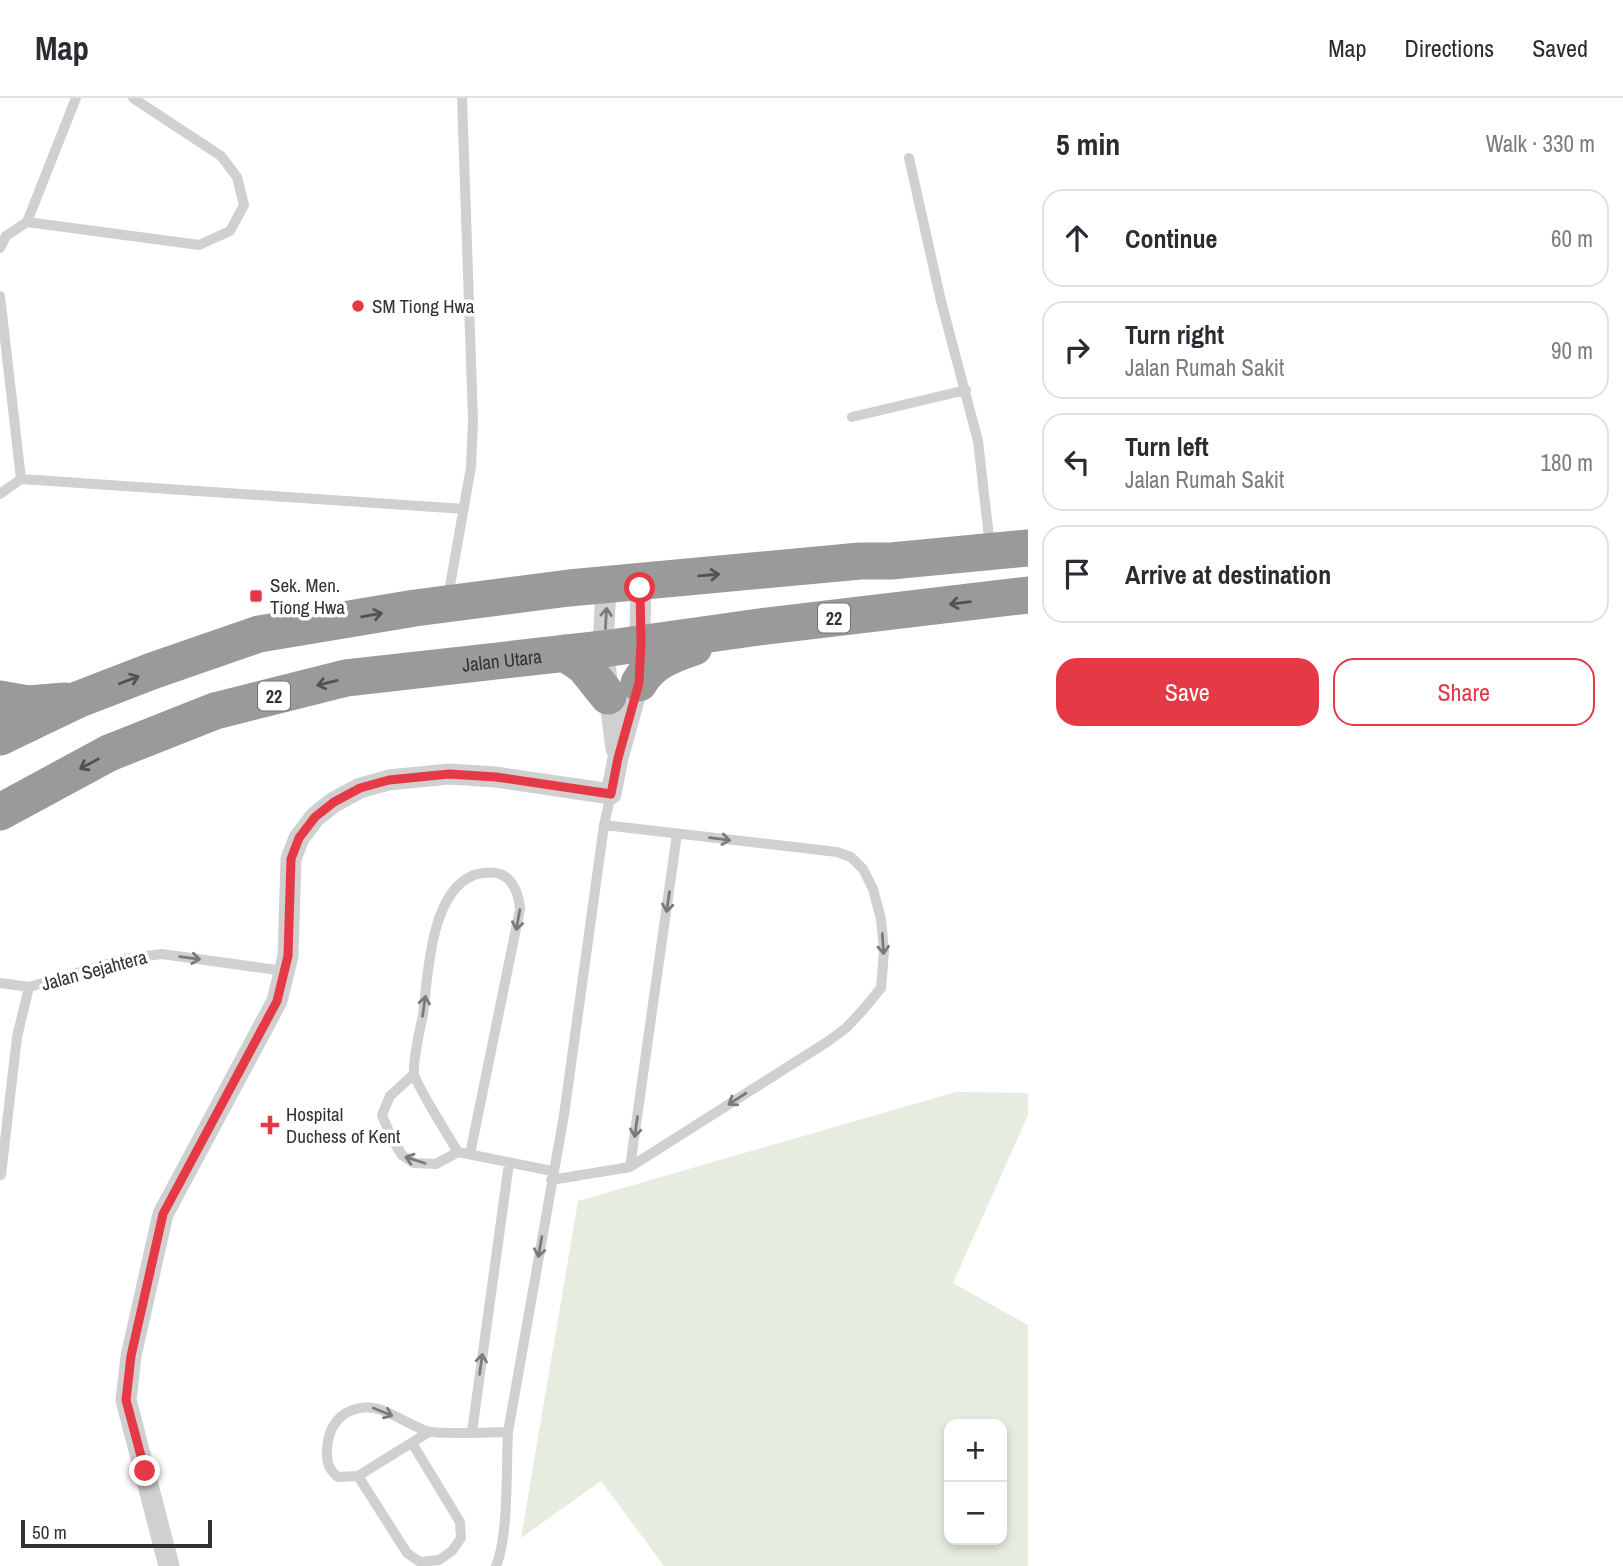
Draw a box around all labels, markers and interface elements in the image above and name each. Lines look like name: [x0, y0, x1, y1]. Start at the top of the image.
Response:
text: Map: [35, 26, 89, 70]
text: Map: [1328, 32, 1366, 64]
text: Directions: [1404, 32, 1494, 64]
text: Saved: [1532, 32, 1588, 64]
text: 5 min: [1056, 124, 1120, 164]
text: Walk · 330 m: [1486, 128, 1595, 159]
icon: ahead: [1058, 219, 1096, 257]
text: Continue: [1125, 221, 1217, 256]
text: 60 m: [1551, 223, 1593, 254]
place label: SM Tiong Hwa: [372, 293, 475, 319]
marker: SM Tiong Hwa: [350, 298, 366, 314]
text: Turn right: [1125, 317, 1224, 352]
icon: right: [1058, 331, 1096, 369]
text: 90 m: [1551, 335, 1593, 366]
text: Jalan Rumah Sakit: [1125, 352, 1284, 383]
text: Turn left: [1125, 429, 1209, 464]
icon: left: [1058, 443, 1096, 481]
text: 180 m: [1541, 447, 1593, 478]
text: Jalan Rumah Sakit: [1125, 464, 1284, 495]
icon: arrive: [1058, 555, 1096, 593]
text: Arrive at destination: [1125, 557, 1331, 592]
one-way arrow: [697, 568, 720, 581]
place label: Sek. Men. Tiong Hwa: [270, 572, 345, 620]
route start: [624, 572, 655, 603]
marker: Sek. Men. Tiong Hwa: [248, 588, 264, 604]
one-way arrow: [949, 597, 972, 610]
road number: 22: [818, 604, 850, 632]
one-way arrow: [599, 607, 612, 630]
one-way arrow: [360, 608, 383, 621]
street label: Jalan Utara: [461, 643, 543, 678]
button: Save: [1056, 658, 1319, 726]
button: Share: [1333, 658, 1595, 726]
one-way arrow: [118, 672, 140, 685]
one-way arrow: [316, 677, 339, 690]
road number: 22: [258, 682, 290, 710]
one-way arrow: [80, 757, 100, 771]
one-way arrow: [709, 833, 731, 846]
one-way arrow: [661, 890, 674, 913]
one-way arrow: [511, 908, 524, 931]
one-way arrow: [877, 932, 890, 955]
street label: Jalan Sejahtera: [38, 943, 150, 997]
one-way arrow: [179, 952, 201, 965]
one-way arrow: [417, 996, 430, 1018]
one-way arrow: [728, 1092, 748, 1106]
place label: Hospital Duchess of Kent: [286, 1101, 401, 1149]
marker: Hospital Duchess of Kent: [260, 1115, 280, 1135]
one-way arrow: [629, 1115, 642, 1138]
one-way arrow: [404, 1152, 426, 1165]
one-way arrow: [533, 1236, 546, 1258]
one-way arrow: [475, 1353, 488, 1376]
one-way arrow: [371, 1406, 393, 1419]
map controls: [944, 1419, 1007, 1545]
button: +: [944, 1419, 1007, 1482]
route end: [129, 1455, 160, 1486]
button: −: [944, 1482, 1007, 1545]
scale bar: [21, 1517, 212, 1549]
text: 50 m: [32, 1519, 67, 1545]

